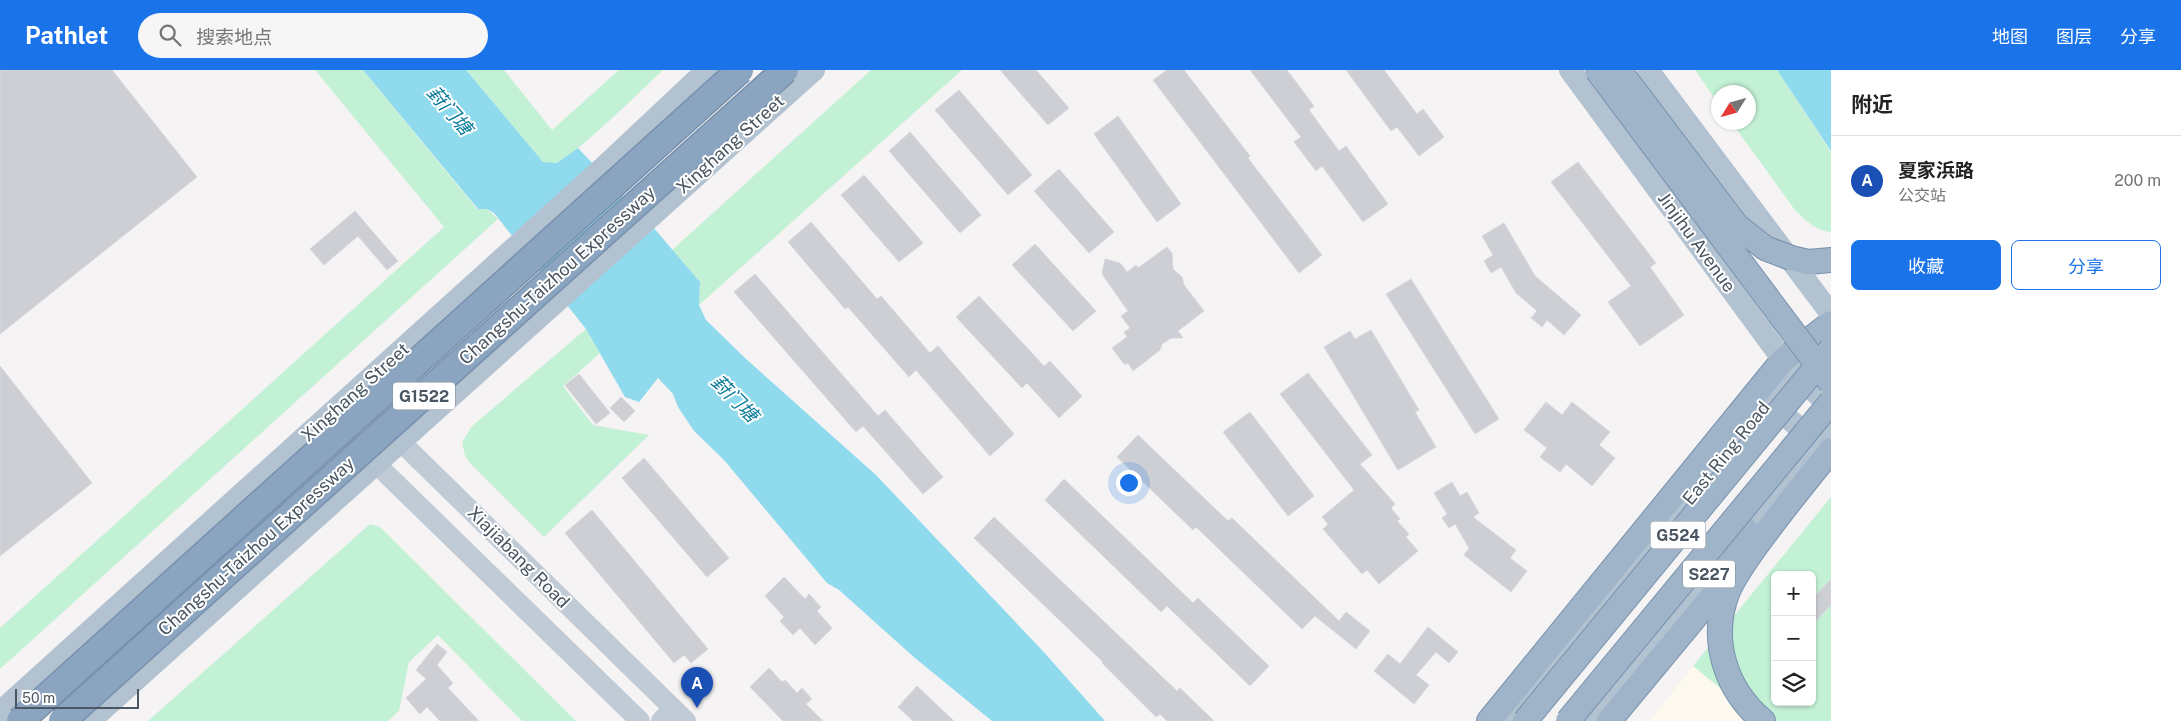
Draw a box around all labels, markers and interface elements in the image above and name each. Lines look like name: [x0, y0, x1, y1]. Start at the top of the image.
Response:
search box: [138, 13, 488, 58]
text: Pathlet: [25, 21, 108, 49]
icon: search: [156, 21, 184, 49]
text: 搜索地点: [196, 26, 272, 48]
text: 地图: [1992, 26, 2028, 47]
text: 图层: [2056, 26, 2092, 47]
text: 分享: [2120, 26, 2156, 47]
water label: 葑门塘: [423, 81, 479, 141]
north arrow: [1711, 85, 1756, 130]
street label: Xinghang Street: [672, 90, 788, 198]
text: 附近: [1851, 92, 1893, 117]
text: 夏家浜路: [1898, 159, 1974, 181]
text: A: [1861, 171, 1873, 190]
text: 200 m: [2114, 171, 2161, 190]
street label: Changshu-Taizhou Expressway: [455, 181, 660, 369]
text: 公交站: [1898, 186, 1946, 205]
street label: Jinjihu Avenue: [1654, 188, 1740, 296]
button: 收藏: [1851, 240, 2001, 290]
button: 分享: [2011, 240, 2161, 290]
street label: Xinghang Street: [297, 338, 413, 446]
water label: 葑门塘: [707, 370, 765, 428]
road number: G1522: [393, 382, 455, 410]
street label: East Ring Road: [1678, 397, 1774, 509]
street label: Changshu-Taizhou Expressway: [154, 452, 359, 640]
your location: [1116, 470, 1142, 496]
street label: Xiajiabang Road: [464, 502, 574, 612]
road number: G524: [1650, 522, 1706, 548]
road number: S227: [1683, 560, 1735, 588]
map controls: [1771, 571, 1816, 706]
button: +: [1771, 571, 1816, 616]
button: −: [1771, 616, 1816, 661]
button: layers: [1771, 661, 1816, 706]
pin: A: [681, 667, 713, 708]
scale bar: [15, 686, 139, 709]
text: 50 m: [22, 690, 55, 706]

